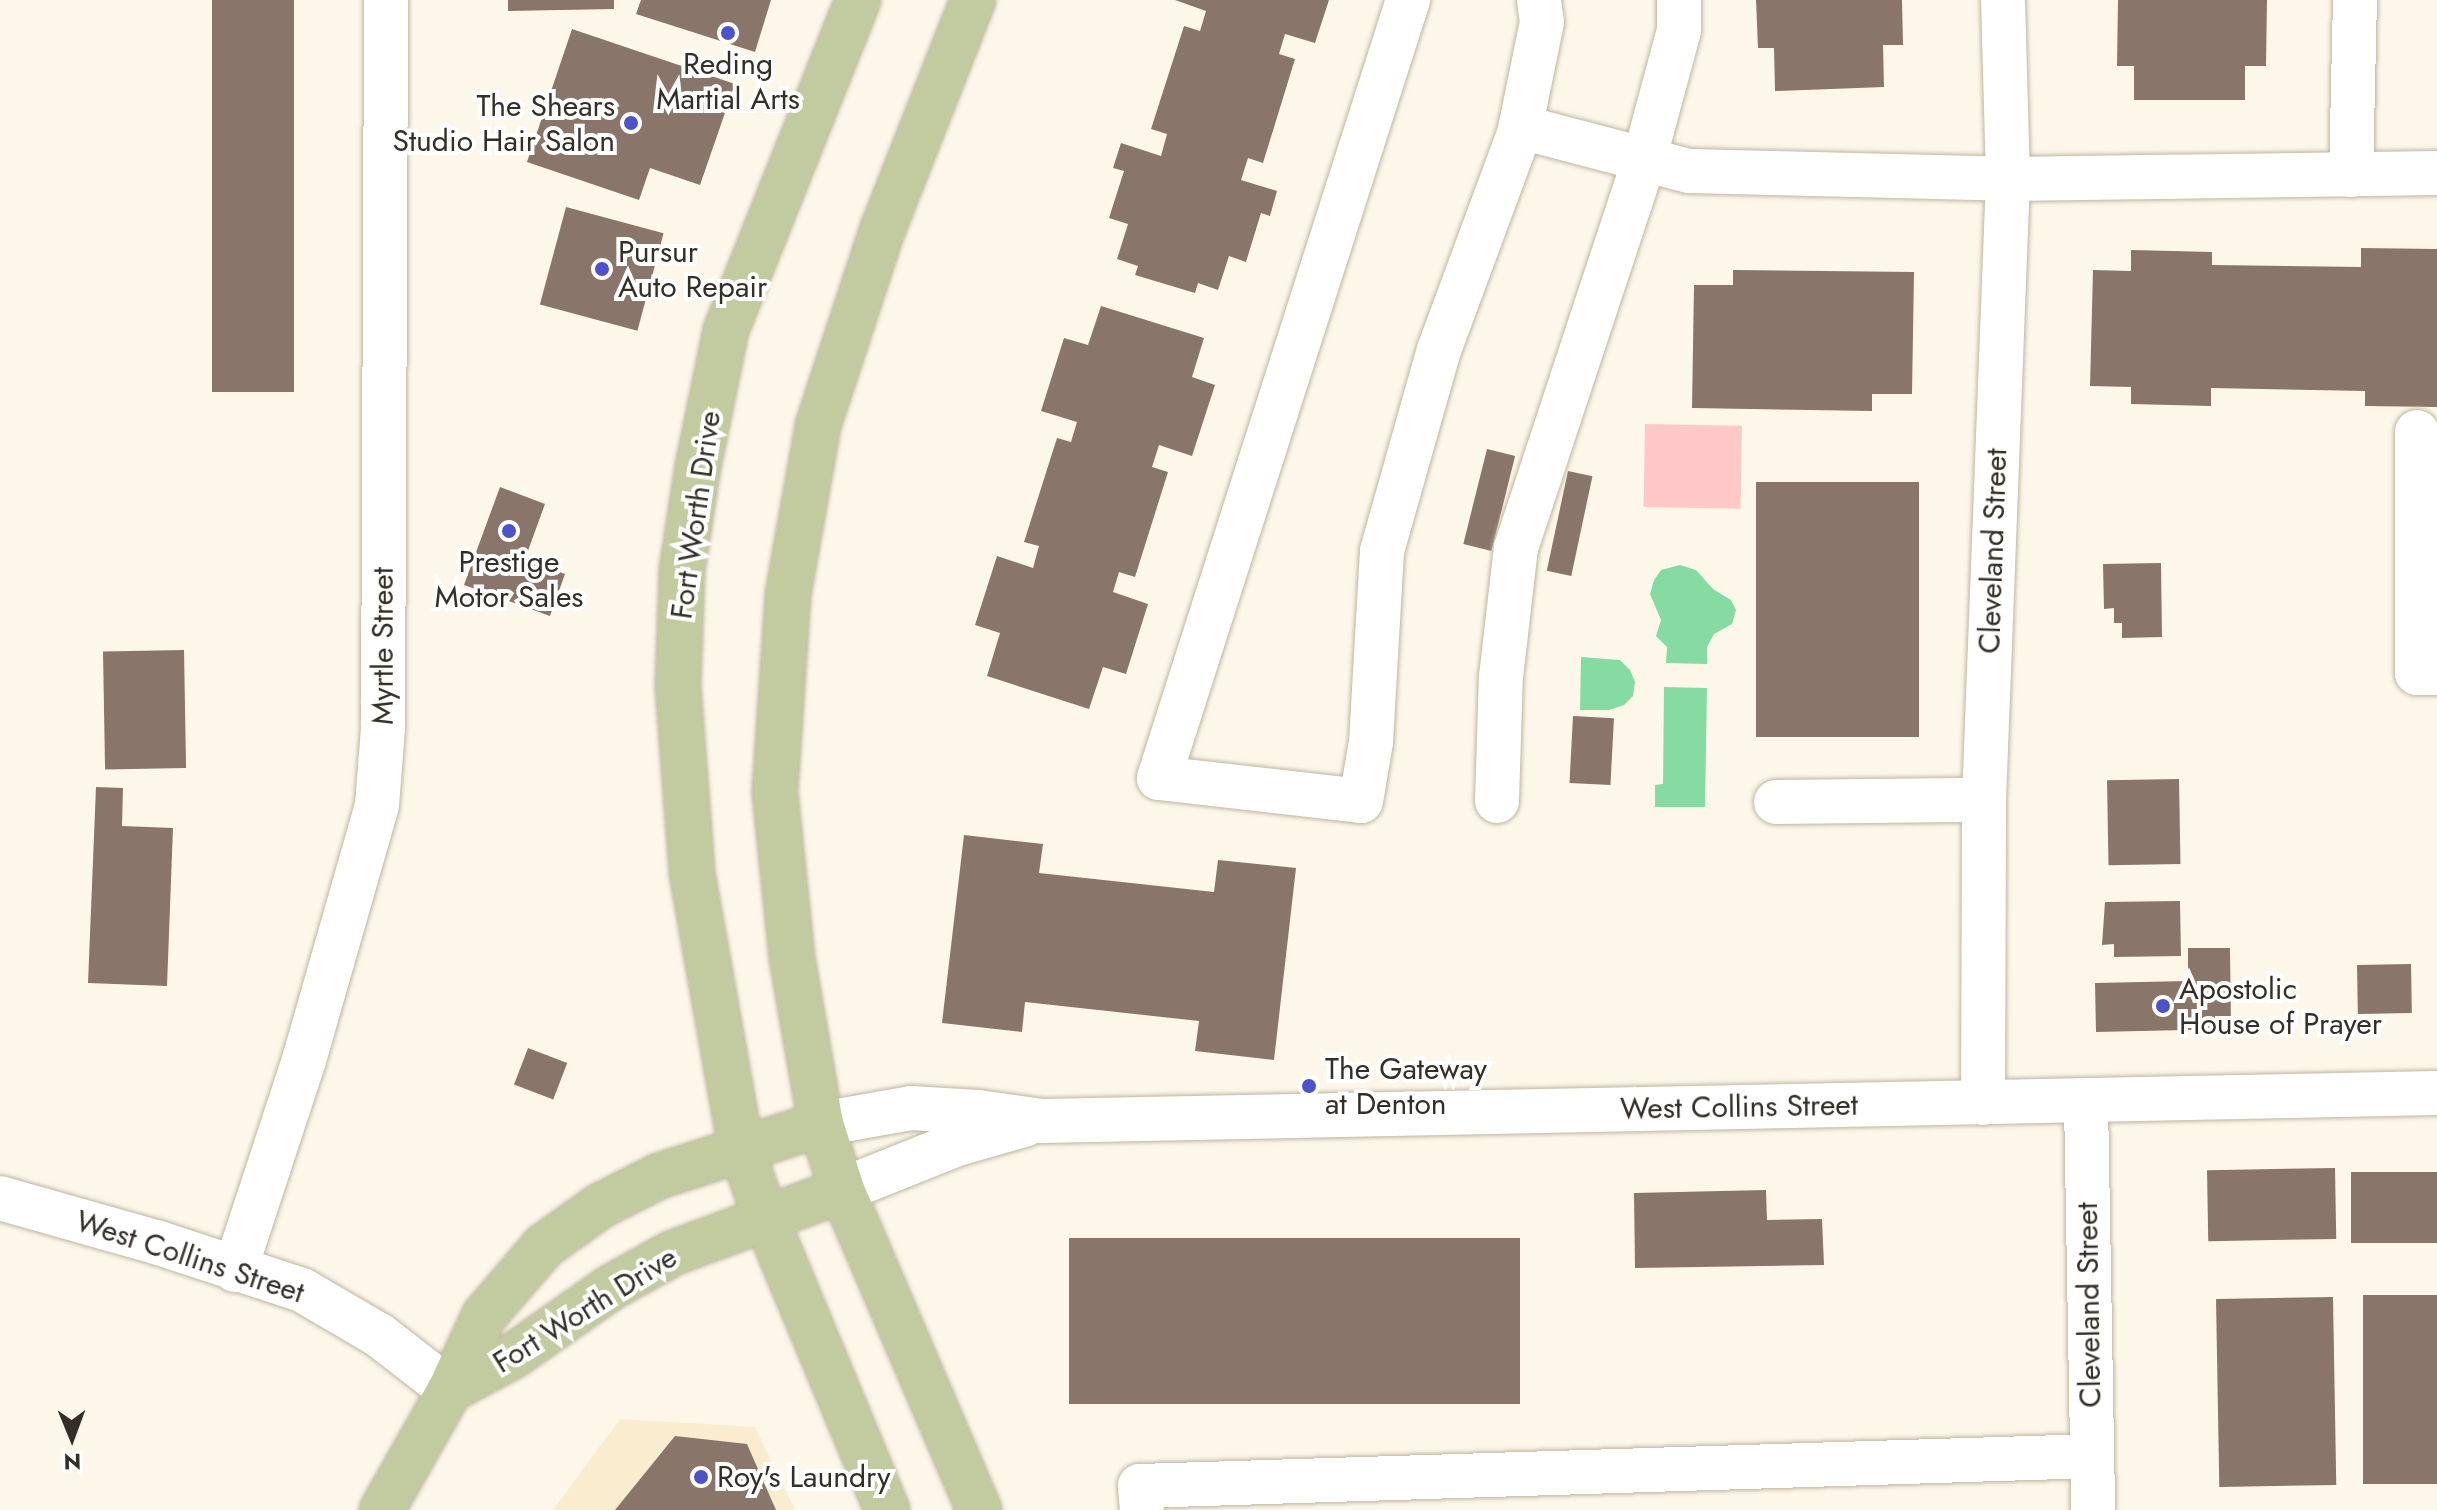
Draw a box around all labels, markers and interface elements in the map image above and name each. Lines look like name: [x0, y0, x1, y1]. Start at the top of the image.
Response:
marker: Reding Martial Arts: [719, 24, 737, 42]
place label: Reding Martial Arts: [656, 46, 800, 116]
place label: The Shears Studio Hair Salon: [392, 88, 615, 158]
marker: The Shears Studio Hair Salon: [622, 114, 640, 132]
place label: Pursur Auto Repair: [618, 234, 767, 304]
marker: Pursur Auto Repair: [593, 260, 611, 278]
street label: Fort Worth Drive: [664, 409, 728, 621]
street label: Cleveland Street: [1971, 448, 2015, 654]
marker: Prestige Motor Sales: [500, 522, 518, 540]
place label: Prestige Motor Sales: [435, 544, 583, 614]
street label: Myrtle Street: [365, 567, 401, 725]
place label: Apostolic House of Prayer: [2179, 971, 2382, 1042]
marker: Apostolic House of Prayer: [2154, 997, 2172, 1015]
place label: The Gateway at Denton: [1325, 1051, 1487, 1122]
marker: The Gateway at Denton: [1300, 1077, 1318, 1095]
street label: West Collins Street: [1620, 1087, 1858, 1127]
street label: Cleveland Street: [2069, 1202, 2109, 1408]
street label: West Collins Street: [71, 1203, 309, 1311]
street label: Fort Worth Drive: [487, 1239, 683, 1381]
north arrow: [32, 1398, 112, 1478]
text: N: [63, 1446, 81, 1478]
place label: Roy's Laundry: [717, 1459, 890, 1495]
marker: Roy's Laundry: [692, 1468, 710, 1486]

